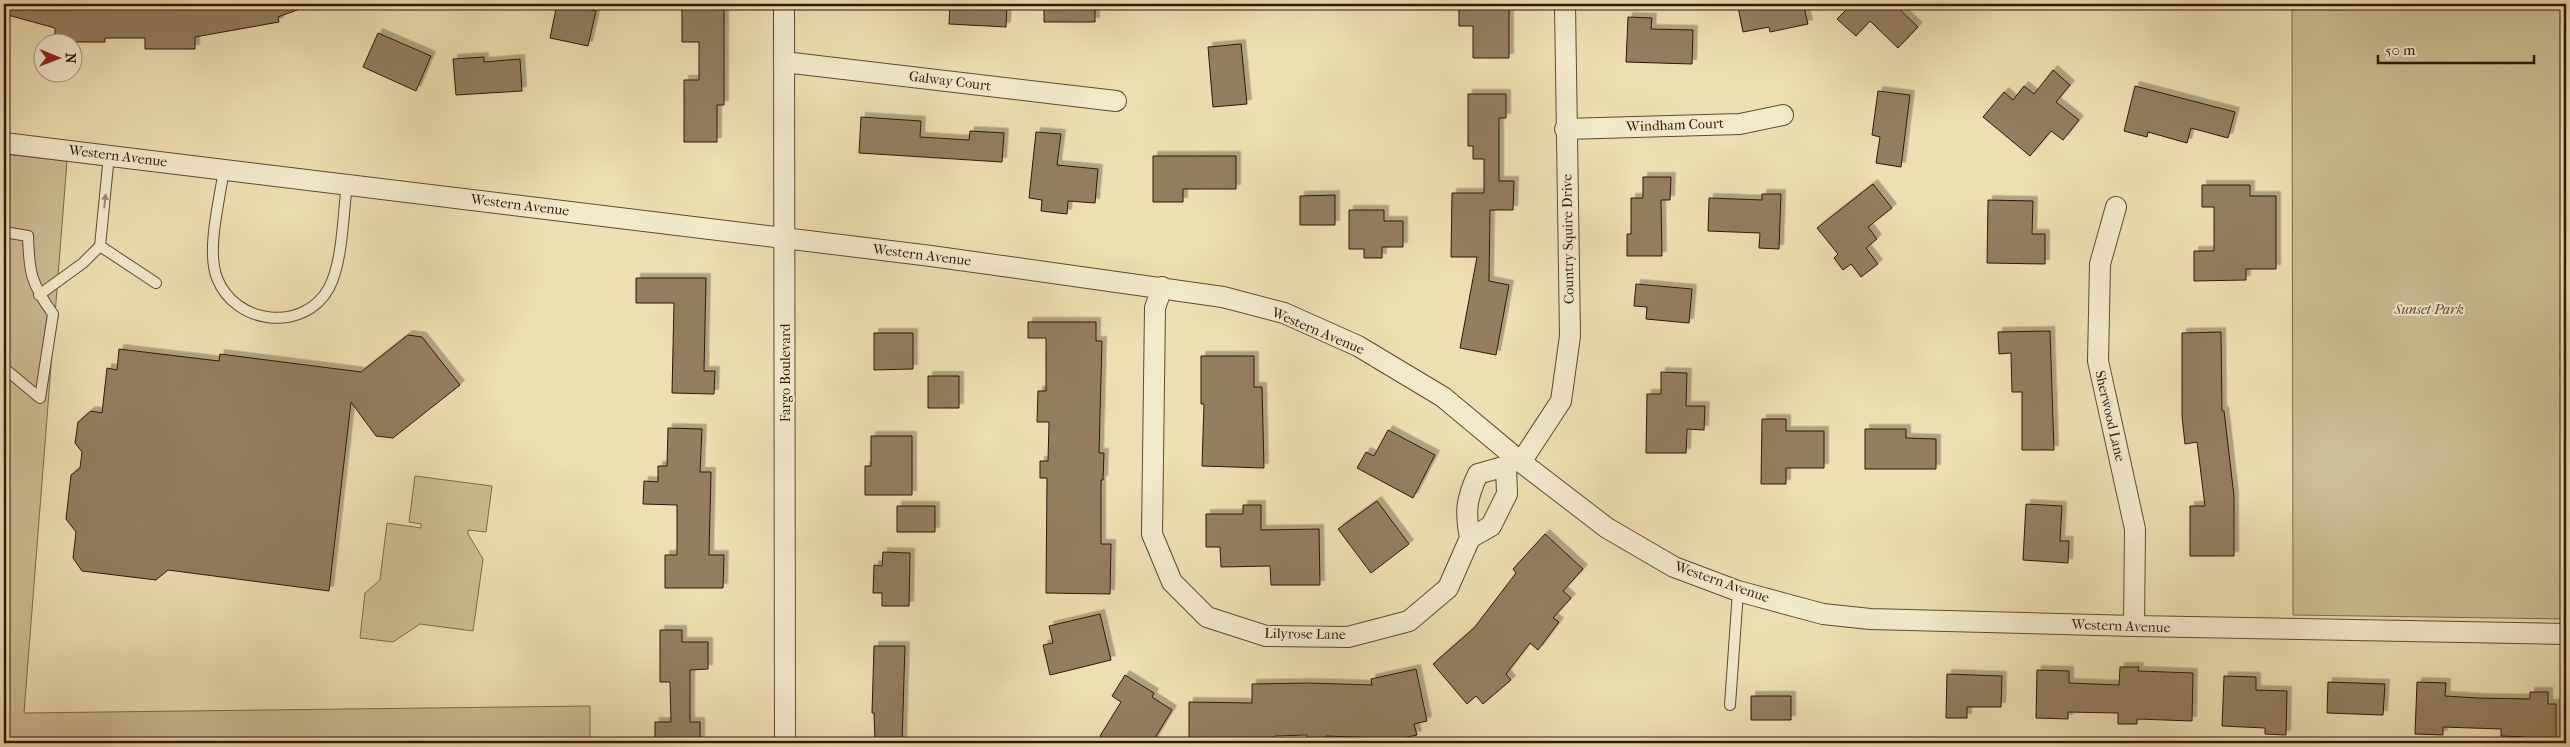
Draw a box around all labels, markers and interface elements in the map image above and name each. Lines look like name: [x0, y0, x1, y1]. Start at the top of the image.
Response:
north arrow: [32, 32, 82, 82]
scale bar: [2378, 32, 2534, 64]
text: 50 m: [2385, 41, 2416, 59]
text: N: [62, 53, 79, 64]
street label: Galway Court: [908, 68, 992, 94]
street label: Windham Court: [1625, 115, 1724, 135]
street label: Western Avenue: [67, 141, 168, 170]
street label: Country Squire Drive: [1558, 174, 1578, 304]
street label: Western Avenue: [469, 190, 570, 219]
one-way arrow: [101, 192, 109, 208]
street label: Western Avenue: [871, 240, 972, 269]
park label: Sunset Park: [2393, 301, 2464, 318]
street label: Western Avenue: [1268, 303, 1367, 358]
street label: Fargo Boulevard: [777, 323, 794, 422]
street label: Sherwood Lane: [2091, 369, 2129, 463]
street label: Western Avenue: [1671, 558, 1772, 606]
street label: Western Avenue: [2070, 616, 2171, 636]
street label: Lilyrose Lane: [1264, 625, 1346, 643]

